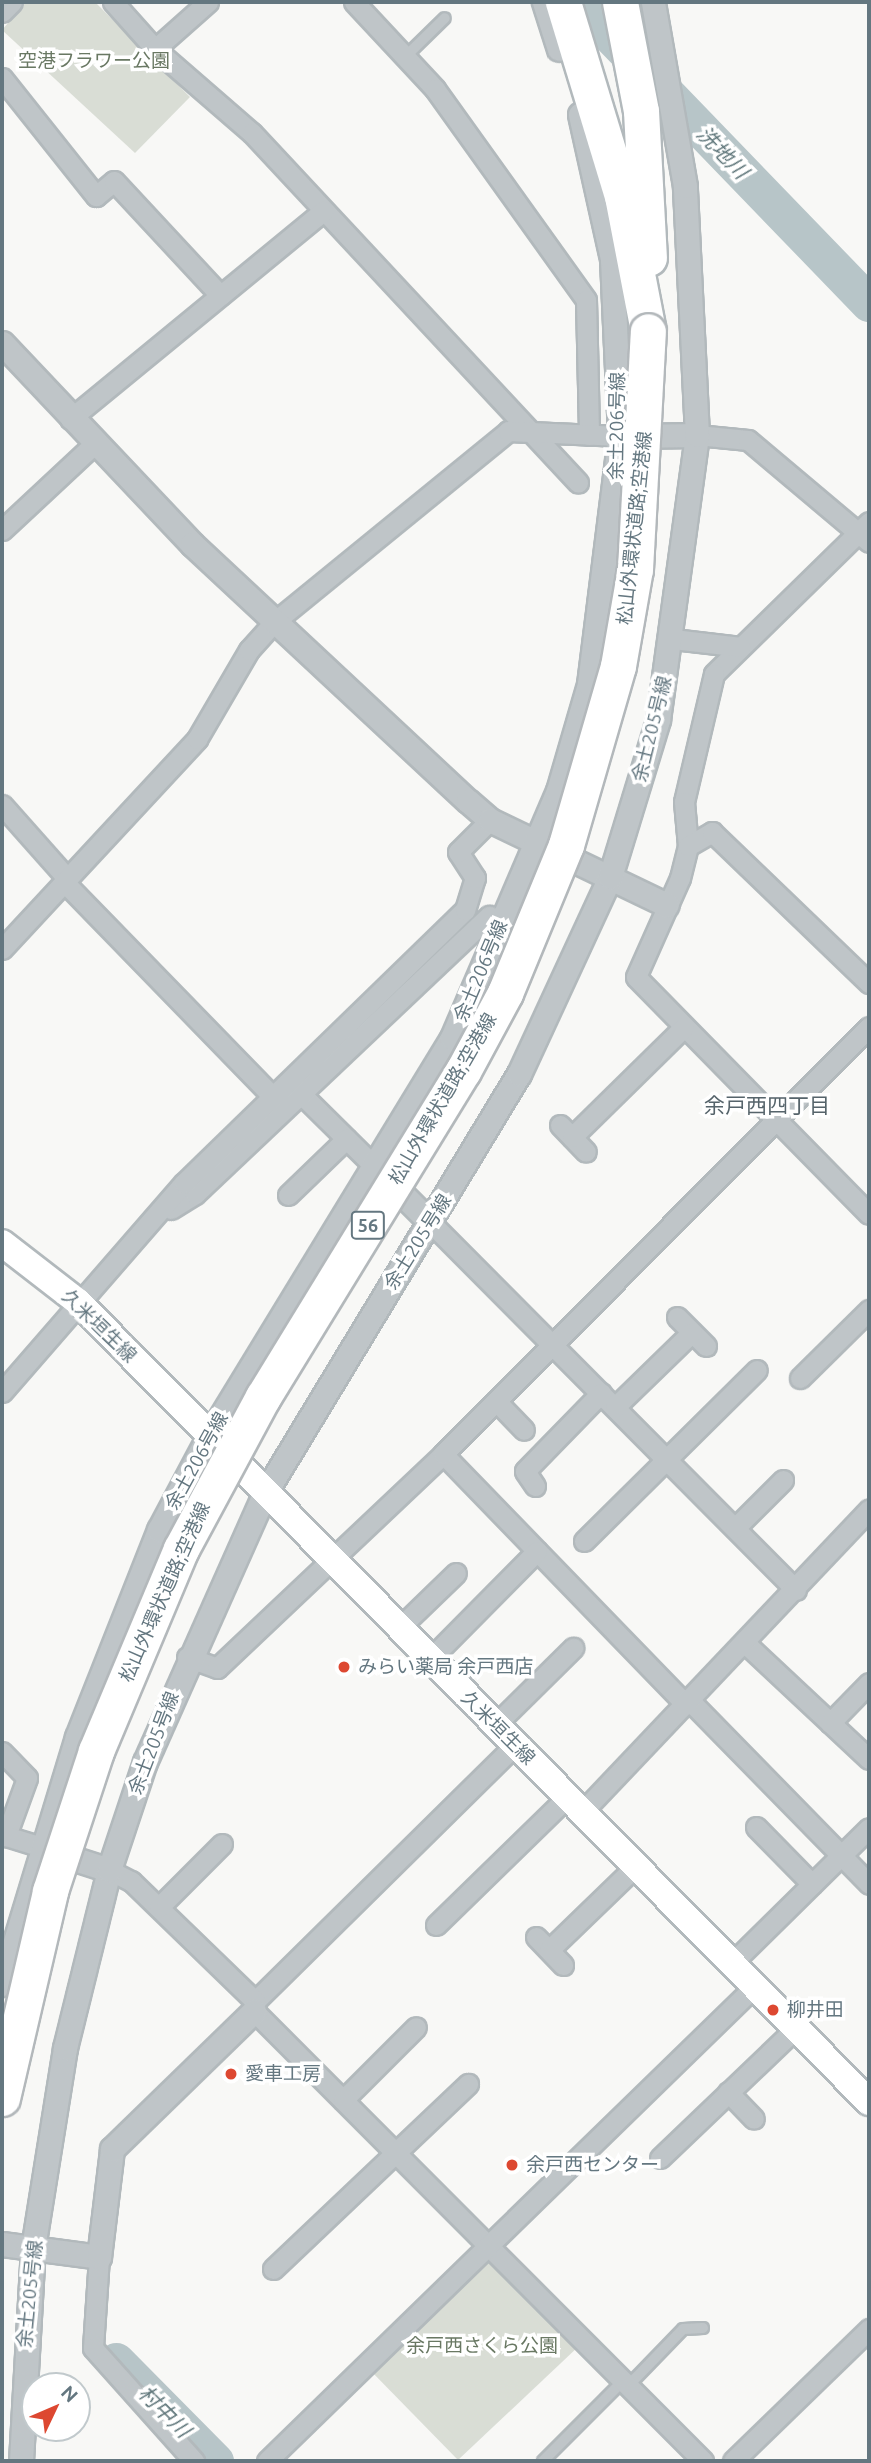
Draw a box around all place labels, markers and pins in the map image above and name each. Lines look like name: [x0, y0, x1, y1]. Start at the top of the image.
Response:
place label: みらい薬局 余戸西店: [358, 1656, 533, 1678]
marker: みらい薬局 余戸西店: [336, 1659, 352, 1675]
place label: 柳井田: [787, 1999, 844, 2021]
marker: 柳井田: [765, 2002, 781, 2018]
place label: 愛車工房: [245, 2063, 321, 2085]
marker: 愛車工房: [223, 2066, 239, 2082]
place label: 余戸西センター: [526, 2154, 659, 2176]
marker: 余戸西センター: [504, 2157, 520, 2173]

